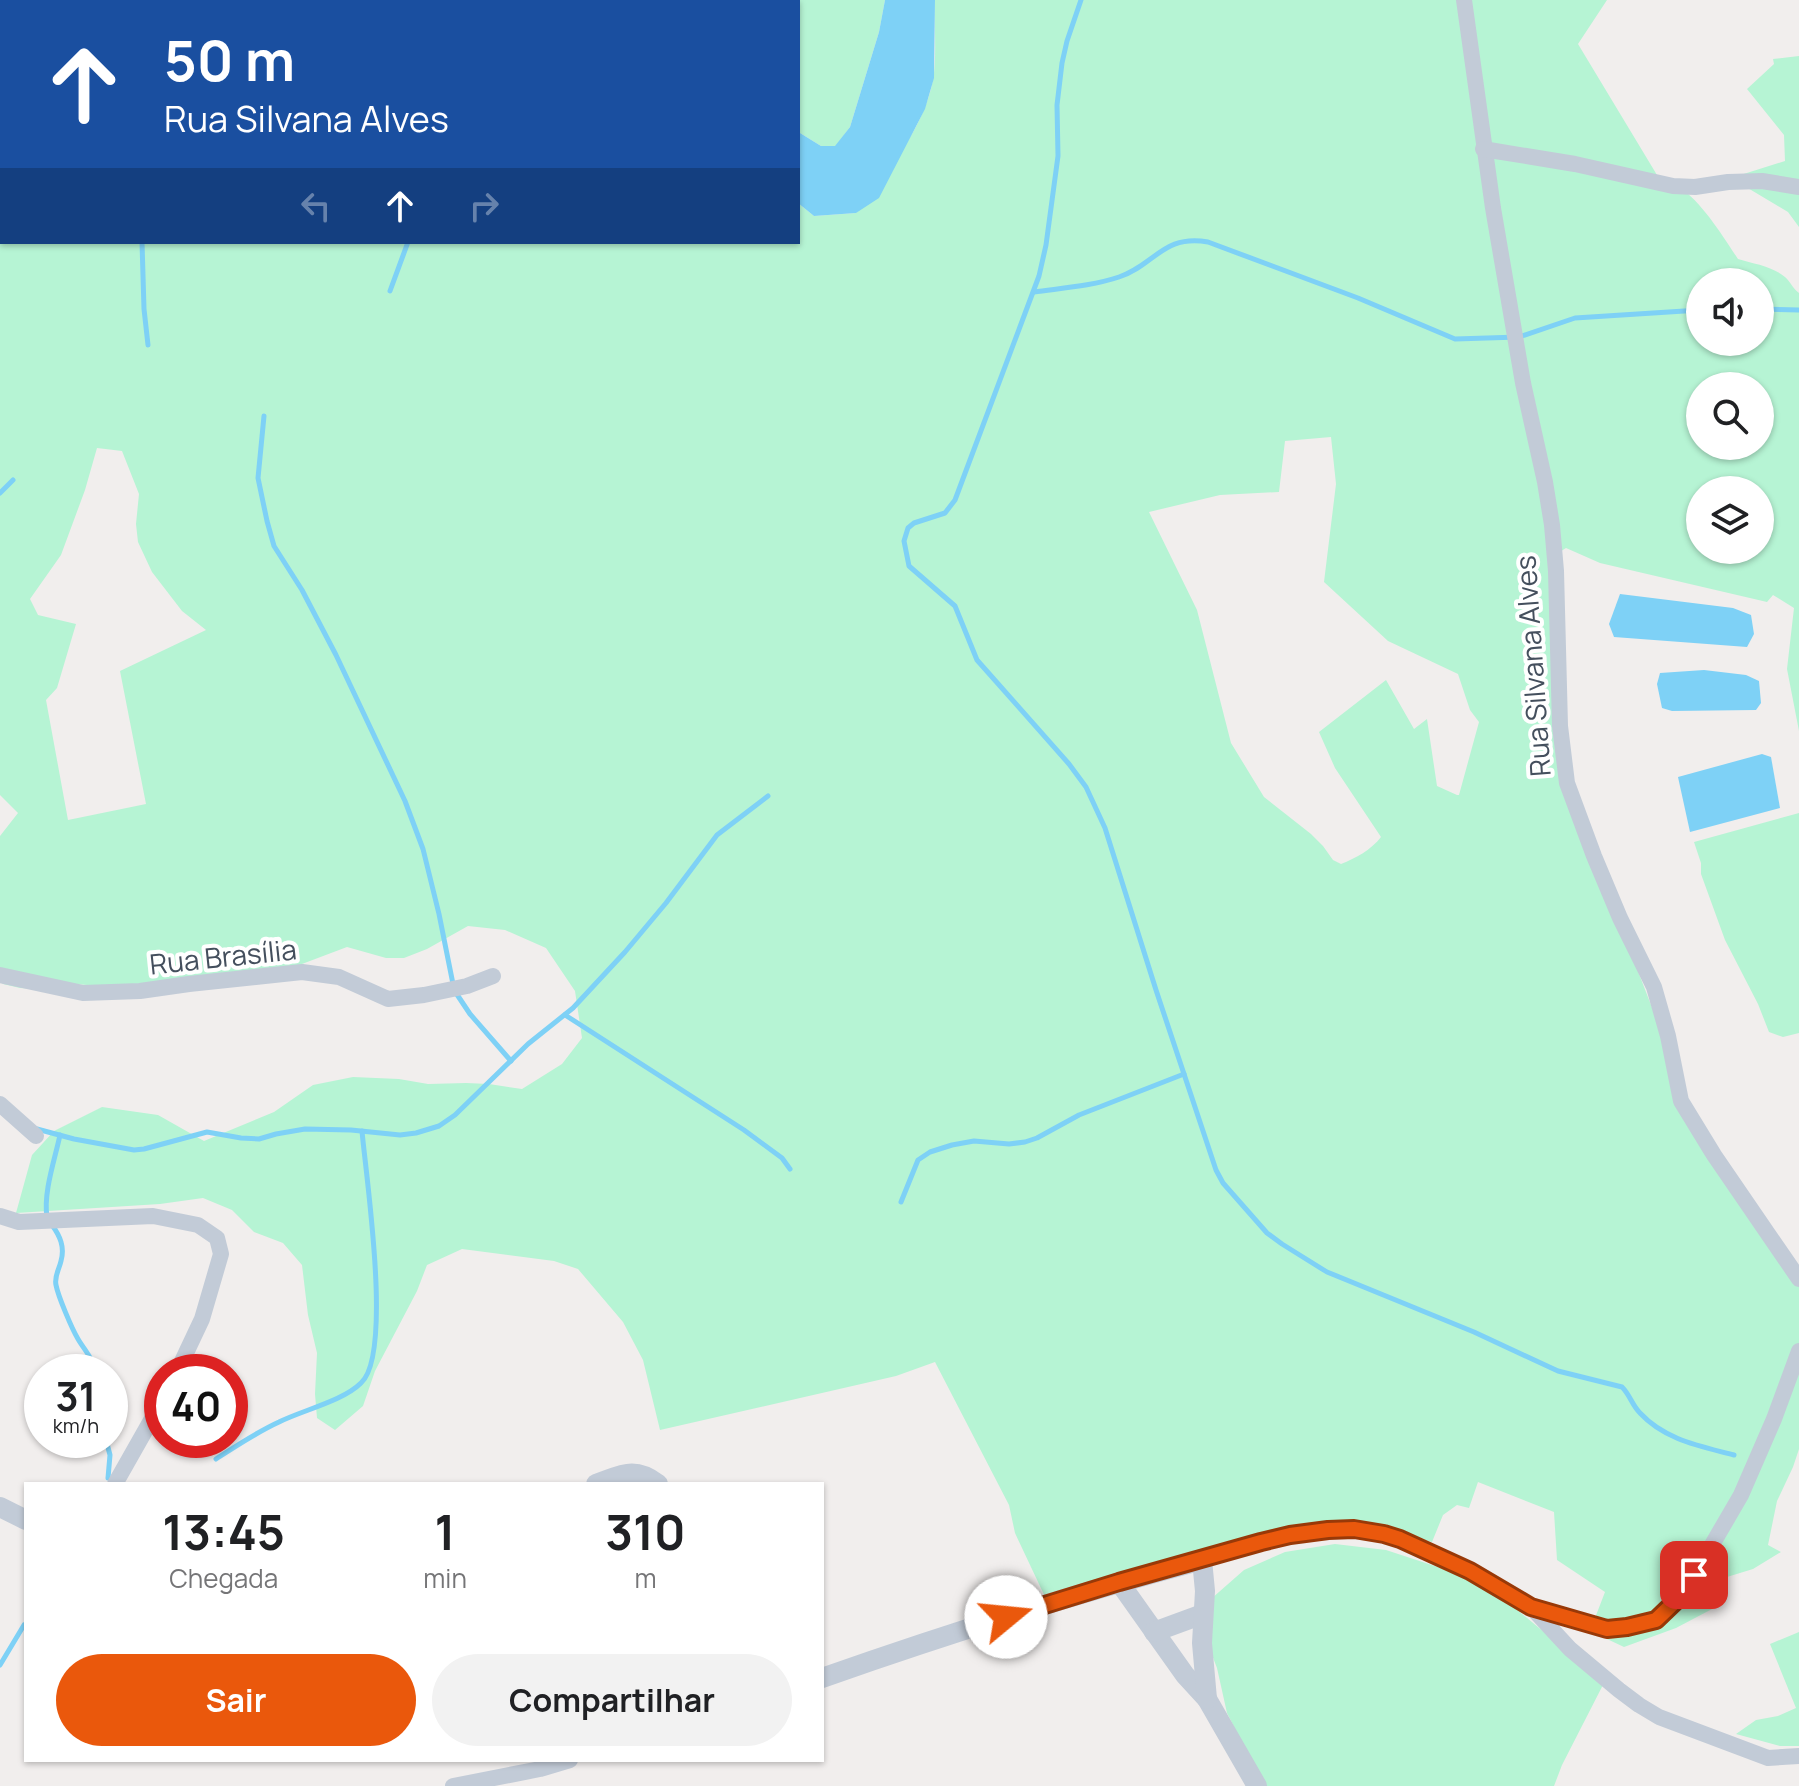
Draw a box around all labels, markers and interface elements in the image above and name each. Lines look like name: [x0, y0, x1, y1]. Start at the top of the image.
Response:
text: 50 m: [164, 21, 295, 98]
icon: ahead: [32, 32, 136, 136]
text: Rua Silvana Alves: [164, 94, 449, 143]
icon: left: [294, 184, 338, 228]
icon: ahead: [378, 184, 422, 228]
icon: right: [462, 184, 506, 228]
map controls: [1686, 268, 1774, 564]
button: sound: [1686, 268, 1774, 356]
button: search: [1686, 372, 1774, 460]
button: layers: [1686, 476, 1774, 564]
street label: Rua Silvana Alves: [1505, 554, 1559, 778]
street label: Rua Brasília: [148, 929, 298, 983]
speed limit sign: 40: [144, 1354, 248, 1458]
text: 31: [56, 1368, 96, 1423]
text: km/h: [53, 1412, 99, 1439]
text: 13:45: [162, 1499, 285, 1564]
text: 1: [435, 1499, 456, 1564]
text: 310: [605, 1499, 686, 1564]
pin: [1660, 1541, 1728, 1609]
icon: arrive: [1672, 1553, 1716, 1597]
text: Chegada: [169, 1560, 278, 1596]
text: min: [423, 1560, 467, 1596]
text: m: [634, 1560, 656, 1596]
position arrow: [964, 1575, 1048, 1659]
button: Sair: [56, 1654, 416, 1746]
button: Compartilhar: [432, 1654, 792, 1746]

